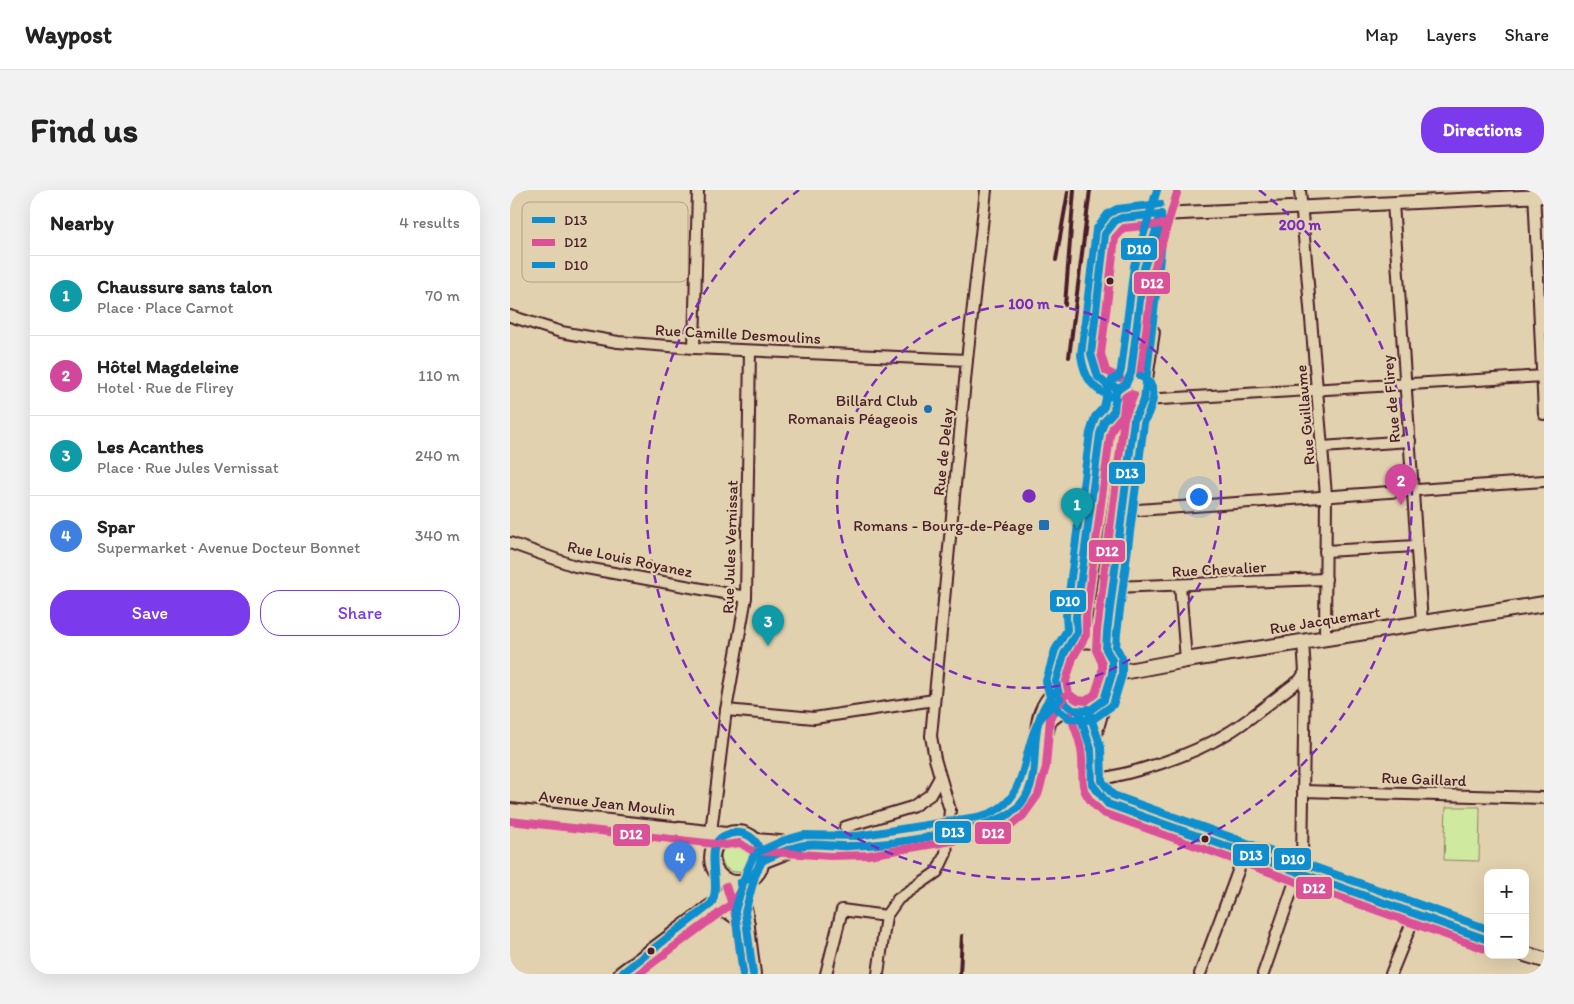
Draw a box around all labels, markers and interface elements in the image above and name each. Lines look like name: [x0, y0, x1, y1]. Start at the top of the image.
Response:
text: Waypost: [25, 20, 112, 49]
text: Map: [1365, 24, 1398, 46]
text: Layers: [1426, 24, 1476, 46]
text: Share: [1504, 24, 1549, 46]
button: Directions: [1421, 107, 1544, 153]
text: Find us: [30, 109, 138, 151]
legend: [522, 202, 688, 282]
text: Nearby: [50, 210, 114, 235]
text: D13: [564, 212, 588, 229]
text: 4 results: [399, 213, 460, 232]
text: 200 m: [1279, 216, 1322, 234]
text: D12: [564, 234, 588, 251]
line badge: D10: [1120, 237, 1158, 261]
text: D10: [1127, 241, 1152, 258]
text: D10: [564, 257, 588, 274]
line badge: D12: [1133, 271, 1171, 295]
text: Chaussure sans talon: [97, 275, 272, 298]
text: D12: [1140, 275, 1164, 292]
unlabelled marker: [1105, 276, 1115, 286]
text: 1: [62, 286, 70, 305]
text: 70 m: [425, 286, 460, 305]
text: 100 m: [1008, 295, 1050, 313]
text: Place · Place Carnot: [97, 298, 233, 317]
street label: Rue Camille Desmoulins: [655, 320, 821, 348]
street label: Rue de Flirey: [1378, 354, 1404, 444]
text: Hôtel Magdeleine: [97, 355, 239, 378]
street label: Rue Guillaume: [1291, 364, 1319, 466]
text: 2: [62, 366, 70, 385]
text: 110 m: [418, 366, 460, 385]
text: Hotel · Rue de Flirey: [97, 378, 234, 397]
place label: Billard Club Romanais Péageois: [788, 391, 918, 428]
marker: Billard Club Romanais Péageois: [922, 403, 934, 415]
street label: Rue de Delay: [929, 407, 957, 497]
text: Les Acanthes: [97, 435, 204, 458]
text: 3: [62, 446, 70, 465]
text: 240 m: [415, 446, 460, 465]
text: Place · Rue Jules Vernissat: [97, 458, 279, 477]
line badge: D13: [1108, 461, 1146, 485]
pin: 2: [1385, 464, 1417, 505]
text: D13: [1115, 465, 1139, 482]
street label: Rue Jules Vernissat: [718, 480, 742, 614]
your location: [1186, 484, 1212, 510]
centre of rings: [1020, 487, 1038, 505]
pin: 1: [1061, 488, 1093, 529]
text: Spar: [97, 515, 135, 538]
place label: Romans - Bourg-de-Péage: [853, 516, 1033, 535]
marker: Romans - Bourg-de-Péage: [1037, 518, 1051, 532]
text: 4: [61, 526, 71, 545]
text: 340 m: [415, 526, 460, 545]
street label: Rue Louis Royanez: [566, 536, 695, 582]
text: Supermarket · Avenue Docteur Bonnet: [97, 538, 360, 557]
line badge: D12: [1088, 539, 1126, 563]
text: D12: [1095, 543, 1119, 560]
street label: Rue Chevalier: [1171, 557, 1267, 581]
line badge: D10: [1049, 589, 1087, 613]
button: Save: [50, 590, 250, 636]
button: Share: [260, 590, 460, 636]
text: D10: [1056, 593, 1081, 610]
street label: Rue Jacquemart: [1268, 602, 1382, 638]
pin: 3: [752, 605, 784, 646]
street label: Rue Gaillard: [1381, 768, 1467, 790]
street label: Avenue Jean Moulin: [538, 786, 676, 820]
line badge: D13: [934, 820, 972, 844]
line badge: D12: [974, 821, 1012, 845]
line badge: D12: [612, 823, 651, 847]
text: D13: [941, 824, 965, 841]
text: D12: [981, 825, 1005, 842]
text: D12: [619, 826, 643, 843]
unlabelled marker: [1200, 834, 1210, 844]
pin: 4: [664, 841, 696, 882]
line badge: D13: [1232, 843, 1270, 867]
text: D13: [1239, 847, 1263, 864]
line badge: D10: [1273, 847, 1312, 871]
text: D10: [1281, 851, 1306, 868]
map controls: [1484, 869, 1529, 959]
button: +: [1484, 869, 1529, 914]
line badge: D12: [1295, 876, 1333, 900]
text: D12: [1302, 880, 1326, 897]
button: −: [1484, 914, 1529, 959]
unlabelled marker: [646, 946, 656, 956]

